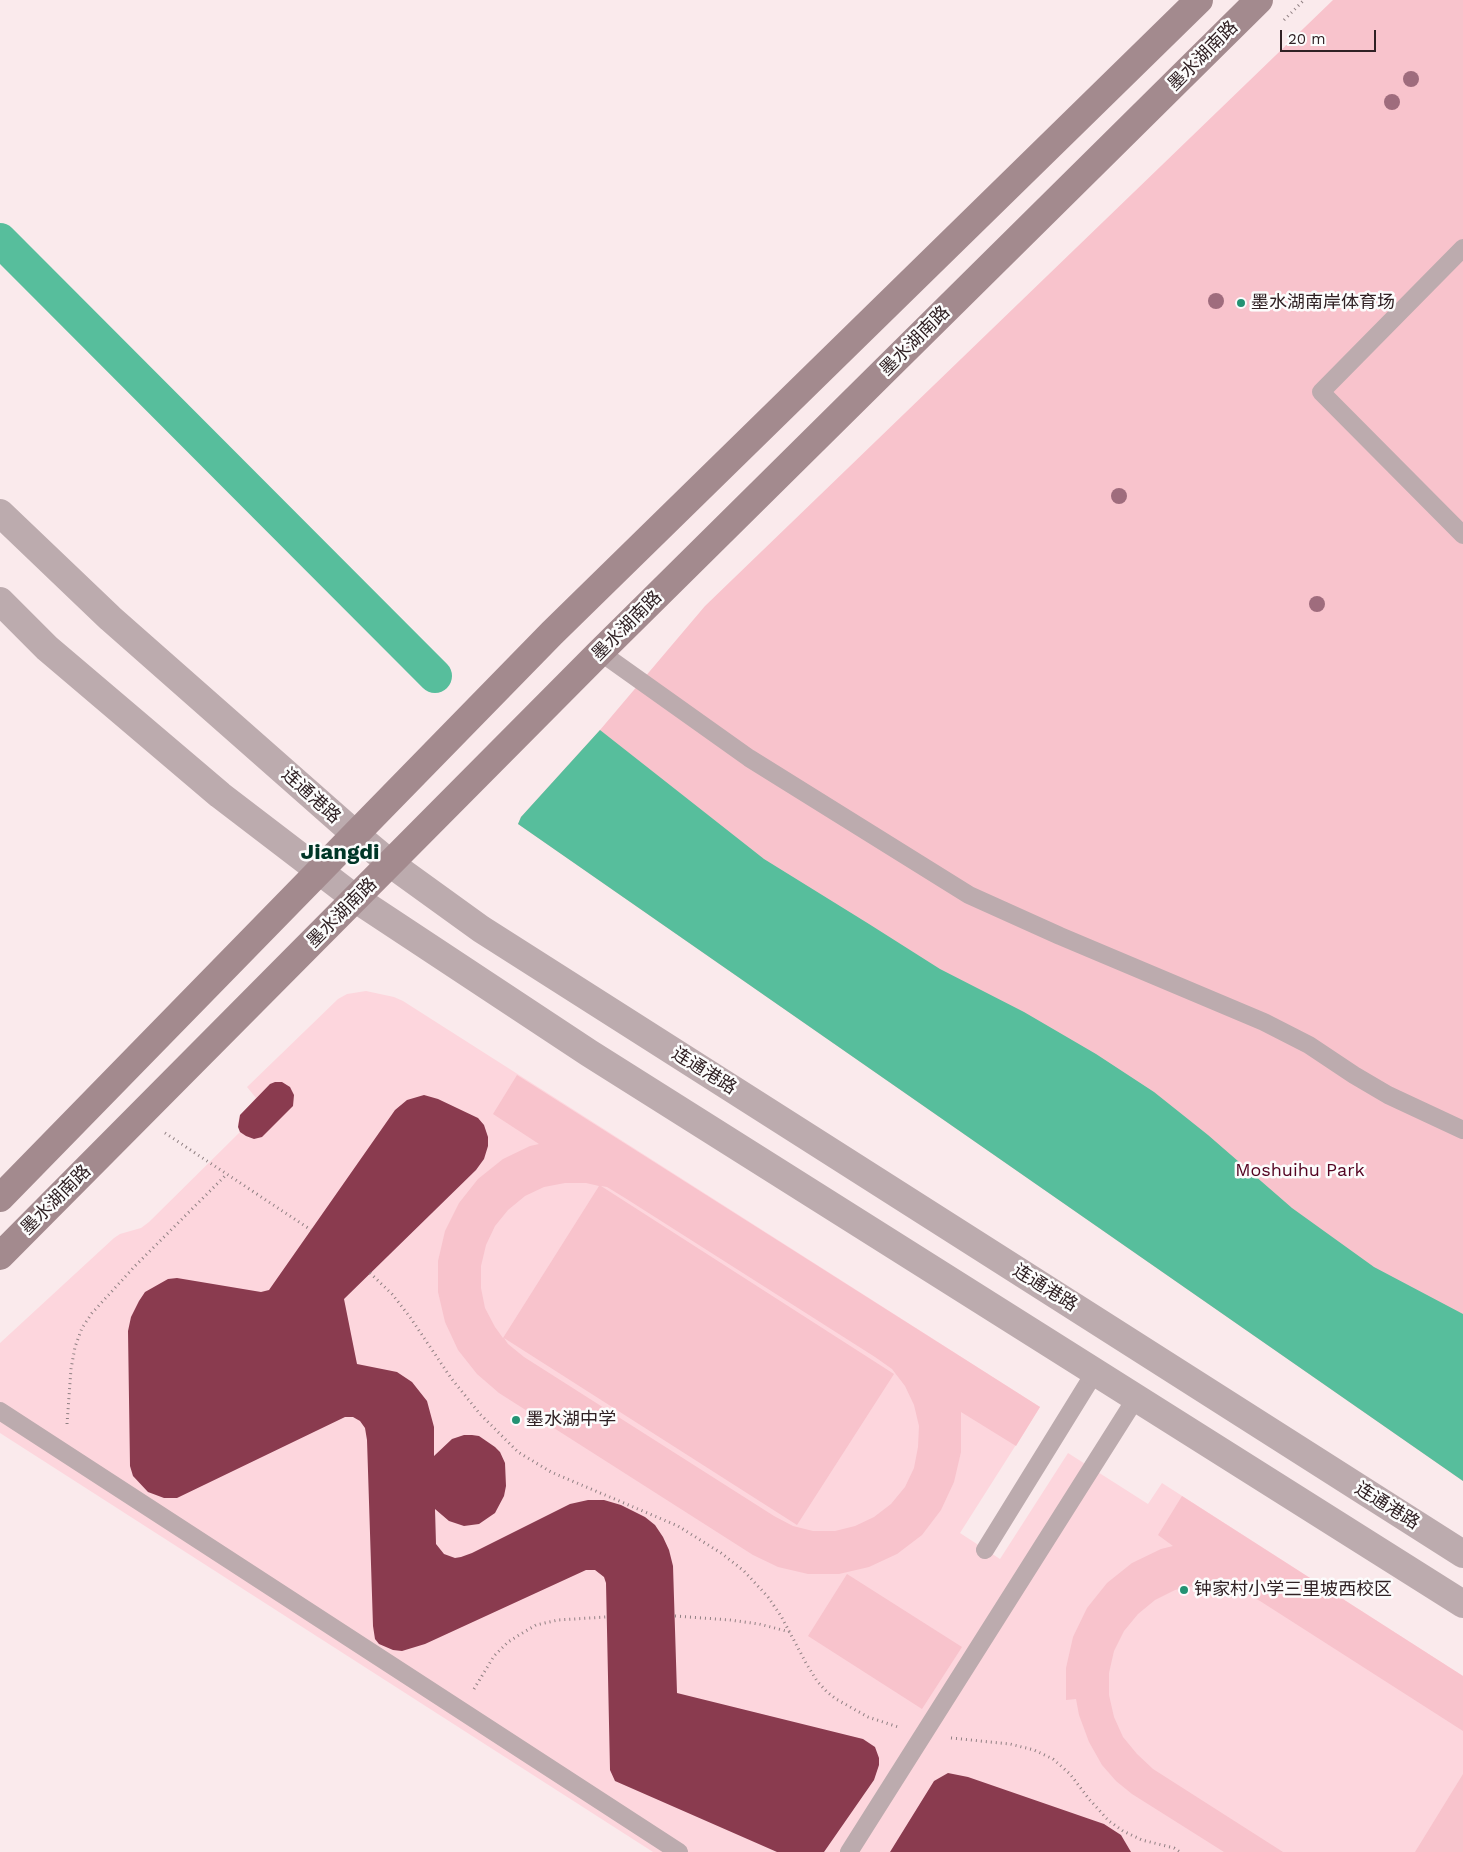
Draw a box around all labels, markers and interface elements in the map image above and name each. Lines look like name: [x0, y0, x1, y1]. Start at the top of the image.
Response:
street label: 墨水湖南路: [1164, 17, 1242, 95]
scale bar: [1283, 20, 1379, 52]
text: 20 m: [1288, 30, 1326, 48]
place label: 墨水湖南岸体育场: [1251, 292, 1395, 314]
marker: 墨水湖南岸体育场: [1235, 297, 1247, 309]
street label: 墨水湖南路: [876, 302, 954, 380]
street label: 墨水湖南路: [588, 587, 666, 665]
street label: 连通港路: [277, 764, 345, 828]
district label: Jiangdi: [301, 840, 379, 866]
street label: 墨水湖南路: [303, 874, 381, 952]
street label: 连通港路: [668, 1043, 740, 1099]
park label: Moshuihu Park: [1235, 1160, 1365, 1182]
street label: 墨水湖南路: [17, 1161, 95, 1239]
street label: 连通港路: [1009, 1260, 1081, 1316]
place label: 墨水湖中学: [526, 1409, 616, 1431]
marker: 墨水湖中学: [510, 1414, 522, 1426]
street label: 连通港路: [1351, 1478, 1423, 1534]
place label: 钟家村小学三里坡西校区: [1194, 1579, 1392, 1601]
marker: 钟家村小学三里坡西校区: [1178, 1584, 1190, 1596]

